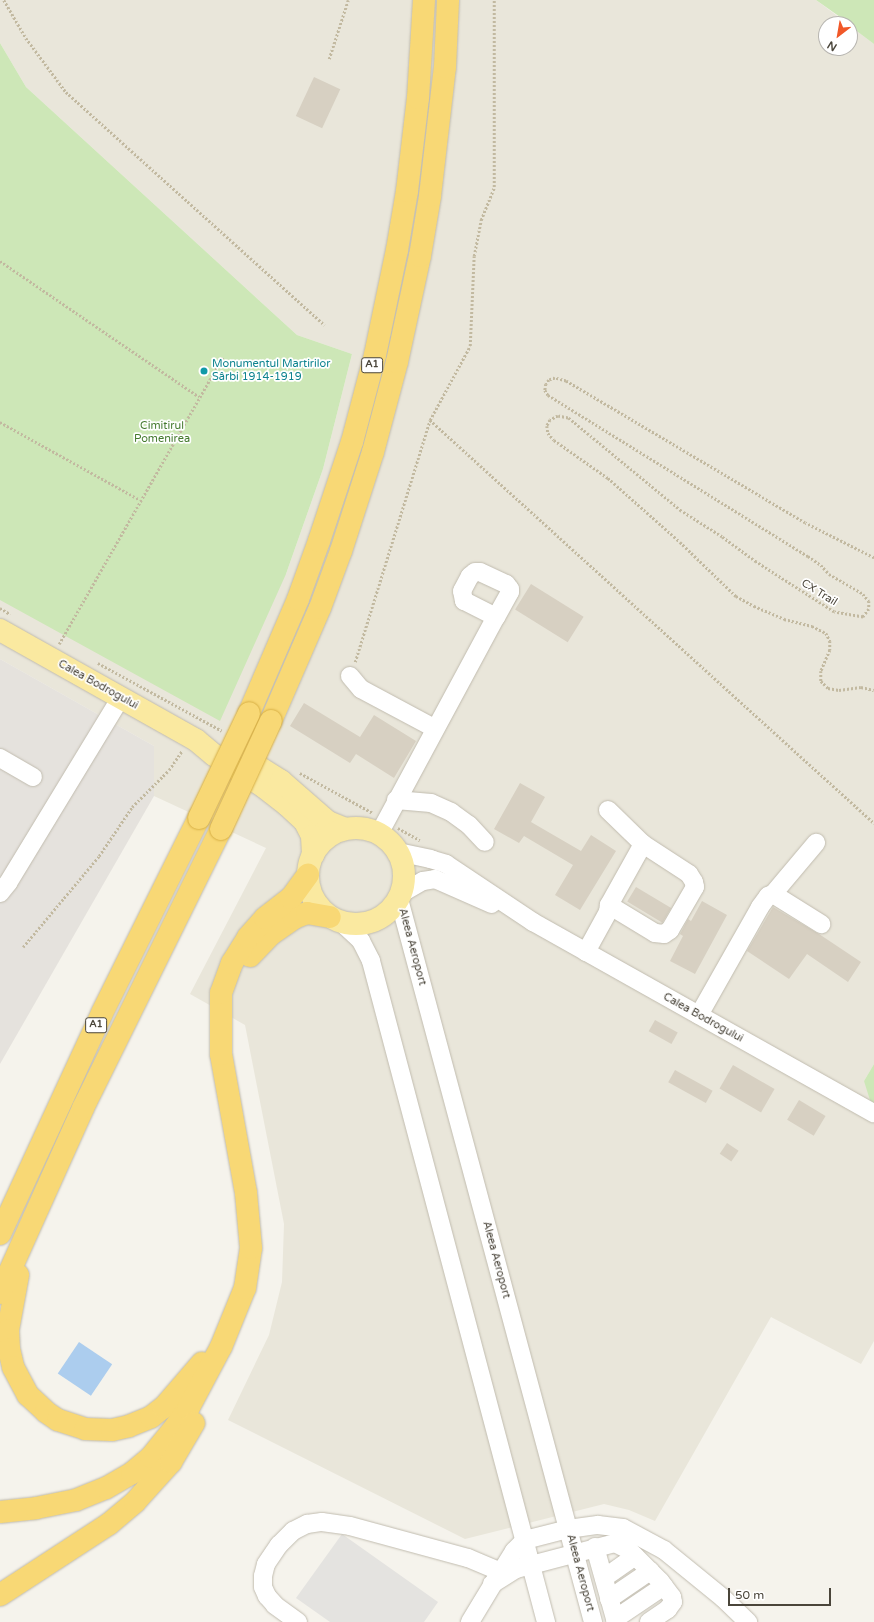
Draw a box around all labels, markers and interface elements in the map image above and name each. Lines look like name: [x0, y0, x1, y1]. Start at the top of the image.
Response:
north arrow: [818, 16, 858, 56]
text: N: [825, 38, 839, 54]
road number: A1: [361, 357, 383, 373]
place label: Monumentul Martirilor Sârbi 1914-1919: [212, 358, 330, 384]
marker: Monumentul Martirilor Sârbi 1914-1919: [199, 366, 209, 376]
park label: Cimitirul Pomenirea: [134, 420, 190, 446]
street label: CX Trail: [799, 577, 839, 609]
street label: Calea Bodrogului: [56, 658, 140, 712]
street label: Aleea Aeroport: [395, 907, 429, 987]
street label: Calea Bodrogului: [661, 991, 745, 1045]
road number: A1: [85, 1017, 107, 1033]
street label: Aleea Aeroport: [479, 1220, 513, 1300]
street label: Aleea Aeroport: [563, 1533, 597, 1613]
scale bar: [730, 1580, 833, 1606]
text: 50 m: [735, 1588, 764, 1602]

